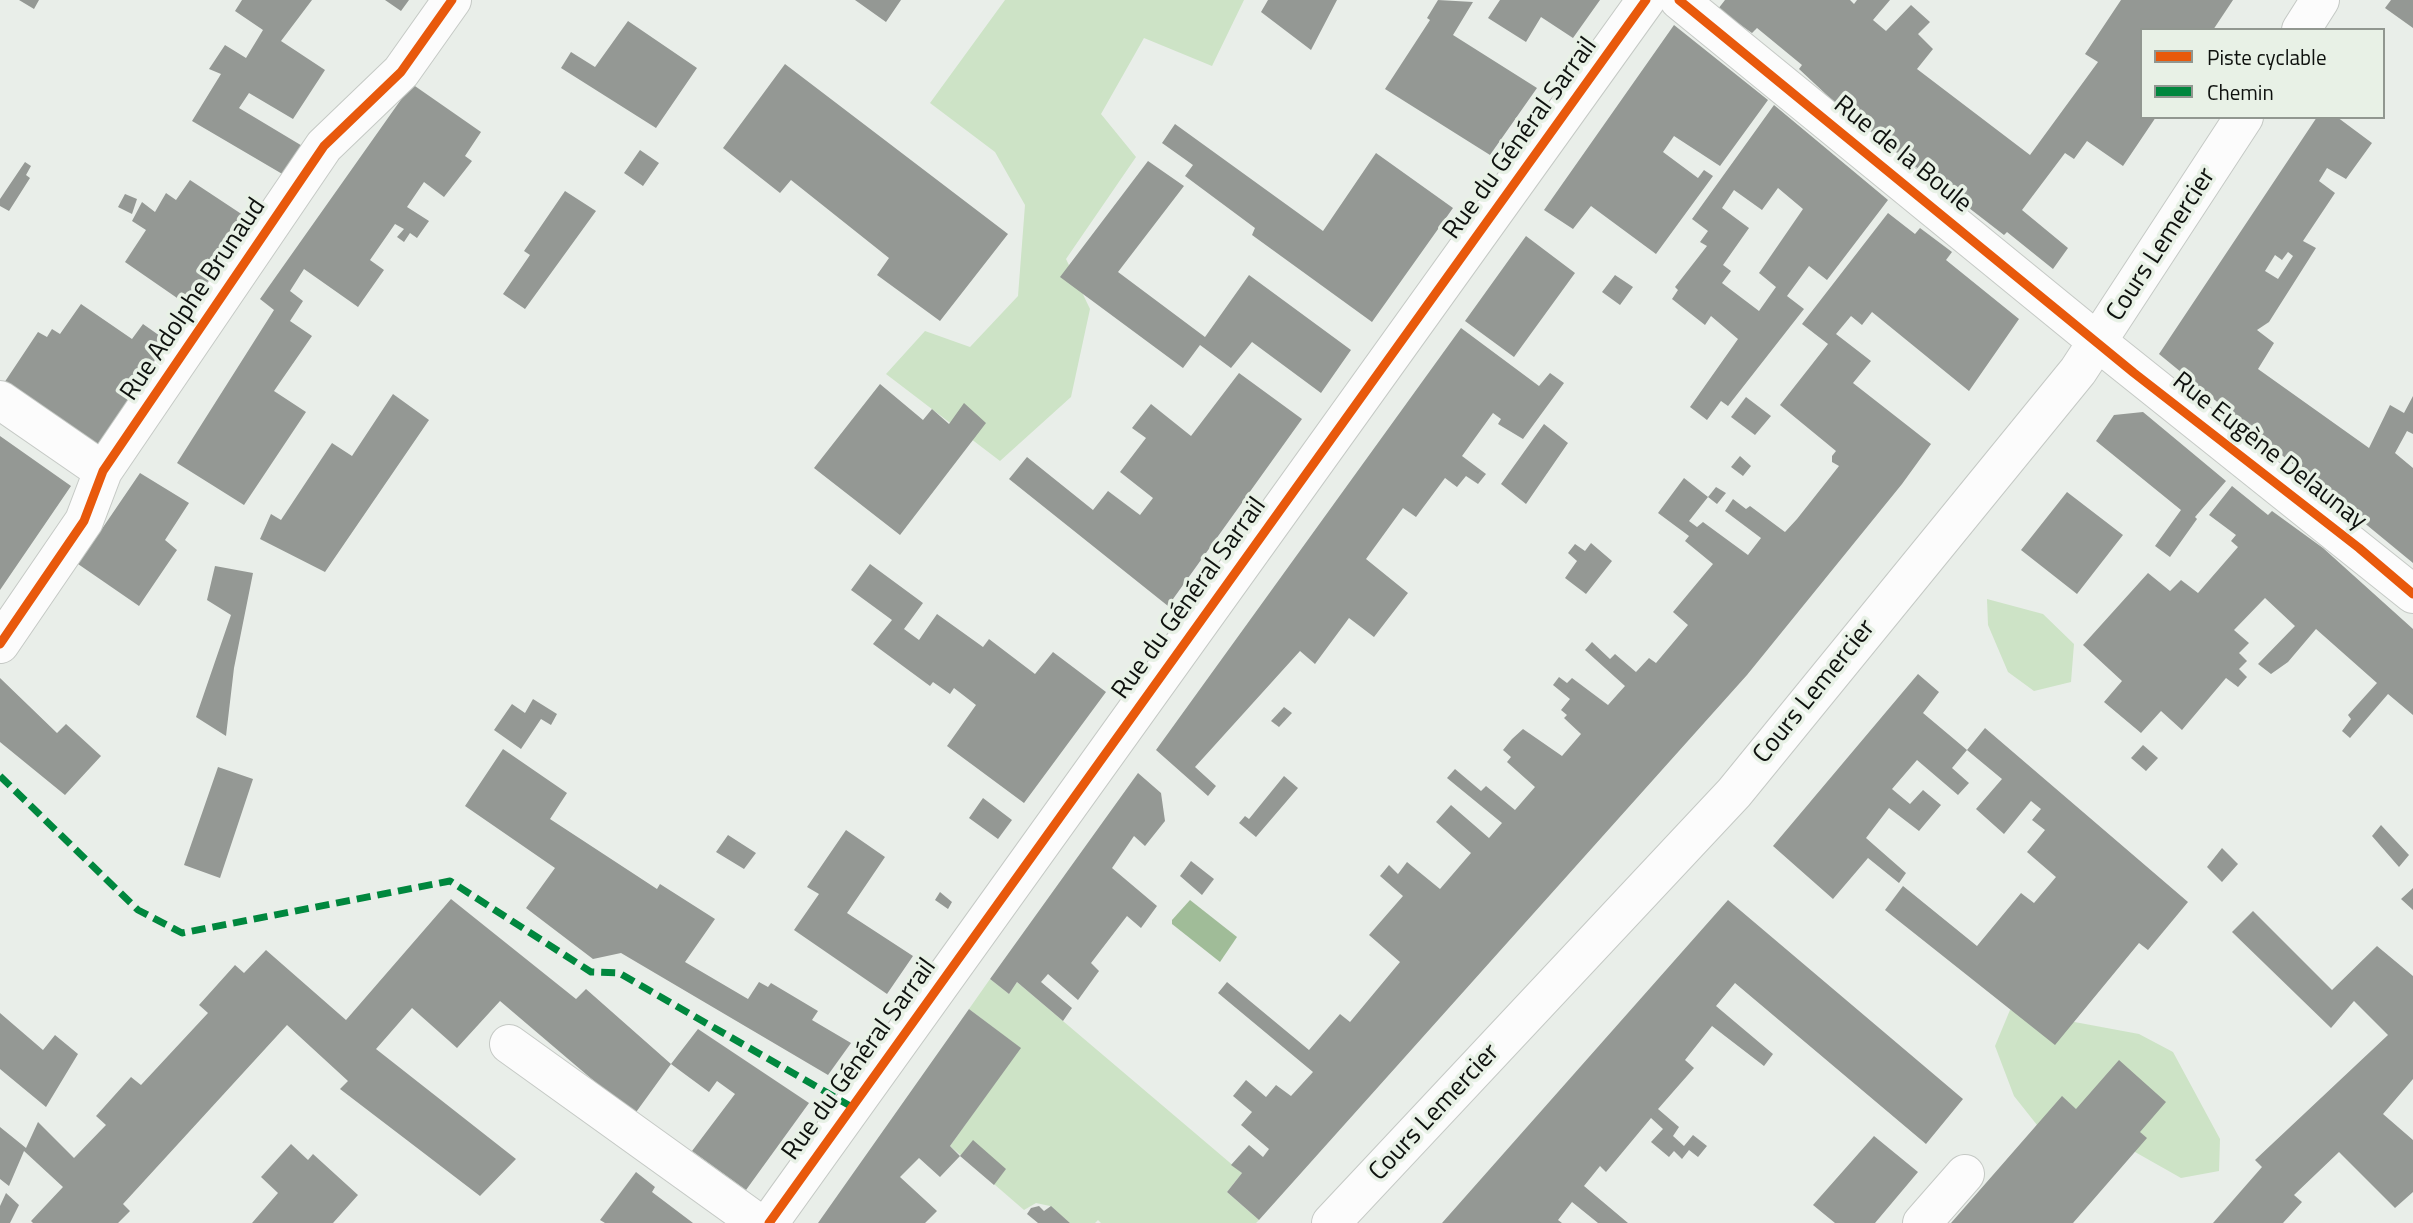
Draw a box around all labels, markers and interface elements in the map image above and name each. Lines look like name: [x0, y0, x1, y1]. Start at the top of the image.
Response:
legend: [2140, 28, 2385, 119]
street label: Rue du Général Sarrail: [1437, 32, 1605, 246]
text: Piste cyclable: [2207, 41, 2327, 73]
text: Chemin: [2207, 76, 2274, 108]
street label: Rue de la Boule: [1827, 90, 1977, 220]
street label: Cours Lemercier: [2101, 163, 2223, 327]
street label: Rue Adolphe Brunaud: [115, 193, 273, 407]
street label: Rue Eugène Delaunay: [2166, 366, 2372, 538]
street label: Rue du Général Sarrail: [1106, 492, 1274, 706]
street label: Cours Lemercier: [1747, 614, 1883, 770]
street label: Rue du Général Sarrail: [776, 953, 944, 1167]
street label: Cours Lemercier: [1363, 1038, 1507, 1188]

